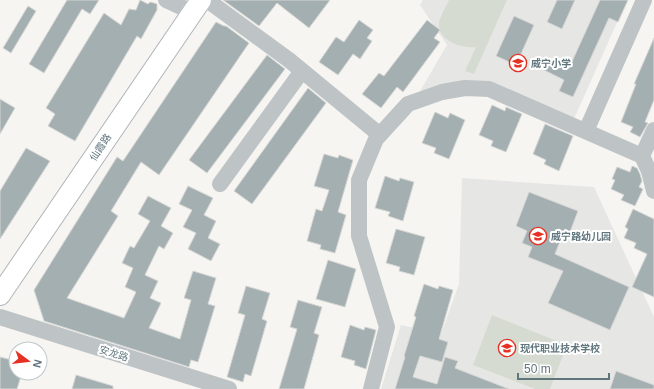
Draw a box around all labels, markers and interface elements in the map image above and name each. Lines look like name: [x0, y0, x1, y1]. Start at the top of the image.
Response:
school or university icon: 威宁小学: [508, 53, 528, 73]
place label: 威宁小学: [531, 57, 571, 69]
street label: 仙霞路: [87, 132, 113, 163]
school or university icon: 威宁路幼儿园: [528, 226, 548, 246]
place label: 威宁路幼儿园: [551, 230, 611, 242]
school or university icon: 现代职业技术学校: [497, 338, 517, 358]
north arrow: [8, 341, 48, 381]
place label: 现代职业技术学校: [520, 342, 600, 354]
street label: 安龙路: [98, 344, 130, 363]
scale bar: [518, 355, 609, 381]
text: N: [31, 358, 44, 369]
text: 50 m: [524, 362, 551, 376]

